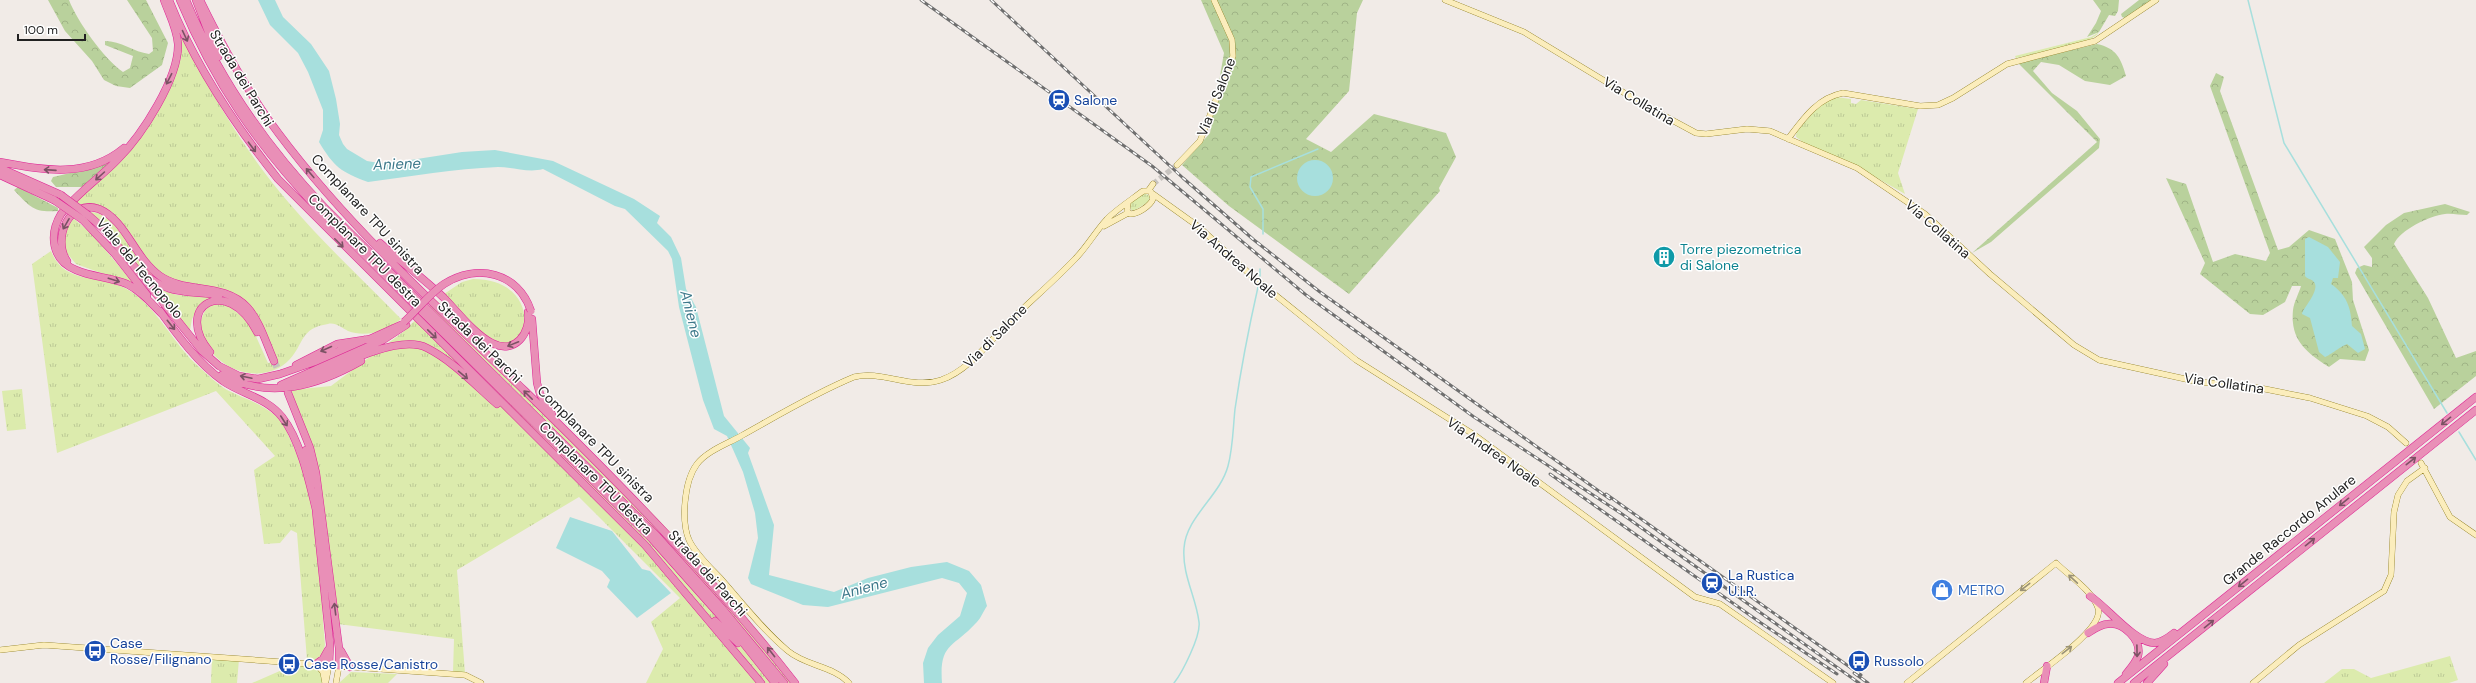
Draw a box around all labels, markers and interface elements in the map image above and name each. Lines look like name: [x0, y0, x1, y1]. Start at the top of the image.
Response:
scale bar: [18, 16, 85, 42]
text: 100 m: [24, 22, 58, 38]
street label: Strada dei Parchi: [206, 26, 278, 130]
one-way arrow: [182, 29, 189, 41]
street label: Via di Salone: [1193, 55, 1239, 139]
one-way arrow: [165, 73, 172, 85]
street label: Via Collatina: [1600, 73, 1678, 129]
station icon: Salone: [1046, 87, 1072, 113]
place label: Salone: [1074, 91, 1117, 109]
one-way arrow: [248, 141, 256, 152]
street label: Complanare TPU sinistra: [307, 150, 429, 278]
water label: Aniene: [372, 153, 422, 175]
one-way arrow: [44, 167, 57, 174]
one-way arrow: [306, 168, 315, 178]
one-way arrow: [95, 171, 105, 181]
street label: Complanare TPU destra: [304, 189, 426, 311]
street label: Via Collatina: [1902, 196, 1974, 262]
street label: Viale del Tecnopolo: [93, 214, 187, 322]
street label: Via Andrea Noale: [1186, 216, 1282, 302]
one-way arrow: [61, 218, 69, 230]
one-way arrow: [334, 238, 344, 248]
place label: Torre piezometrica di Salone: [1680, 240, 1801, 274]
building icon: Torre piezometrica di Salone: [1651, 244, 1677, 270]
one-way arrow: [108, 277, 121, 284]
water label: Aniene: [675, 287, 707, 340]
street label: Strada dei Parchi: [434, 297, 526, 387]
street label: Via di Salone: [959, 300, 1031, 372]
one-way arrow: [166, 319, 175, 330]
one-way arrow: [427, 329, 437, 339]
one-way arrow: [507, 340, 519, 348]
one-way arrow: [321, 345, 333, 353]
street label: Via Collatina: [2183, 368, 2265, 398]
one-way arrow: [457, 371, 468, 380]
one-way arrow: [240, 372, 253, 380]
street label: Complanare TPU sinistra: [534, 382, 658, 506]
one-way arrow: [523, 390, 533, 400]
street label: Via Andrea Noale: [1443, 413, 1545, 491]
one-way arrow: [280, 416, 288, 427]
street label: Complanare TPU destra: [535, 417, 657, 539]
one-way arrow: [2440, 417, 2451, 425]
one-way arrow: [2406, 457, 2417, 466]
street label: Grande Raccordo Anulare: [2219, 471, 2359, 589]
one-way arrow: [2338, 498, 2349, 506]
street label: Strada dei Parchi: [664, 526, 752, 620]
one-way arrow: [2304, 538, 2315, 547]
place label: La Rustica U.I.R.: [1728, 566, 1794, 600]
station icon: La Rustica U.I.R.: [1699, 570, 1725, 596]
water label: Aniene: [837, 572, 890, 604]
one-way arrow: [2068, 575, 2078, 584]
shop icon: METRO: [1929, 577, 1955, 603]
one-way arrow: [2237, 579, 2248, 588]
place label: METRO: [1958, 581, 2005, 599]
one-way arrow: [2020, 583, 2031, 591]
one-way arrow: [331, 603, 339, 616]
one-way arrow: [2203, 619, 2214, 628]
place label: Case Rosse/Filignano: [110, 634, 212, 668]
bus stop icon: Case Rosse/Filignano: [82, 638, 108, 664]
one-way arrow: [2133, 644, 2141, 657]
one-way arrow: [2062, 646, 2073, 654]
one-way arrow: [767, 647, 775, 658]
bus stop icon: Russolo: [1846, 648, 1872, 674]
bus stop icon: Case Rosse/Canistro: [276, 651, 302, 677]
place label: Russolo: [1874, 652, 1924, 670]
place label: Case Rosse/Canistro: [304, 655, 438, 673]

